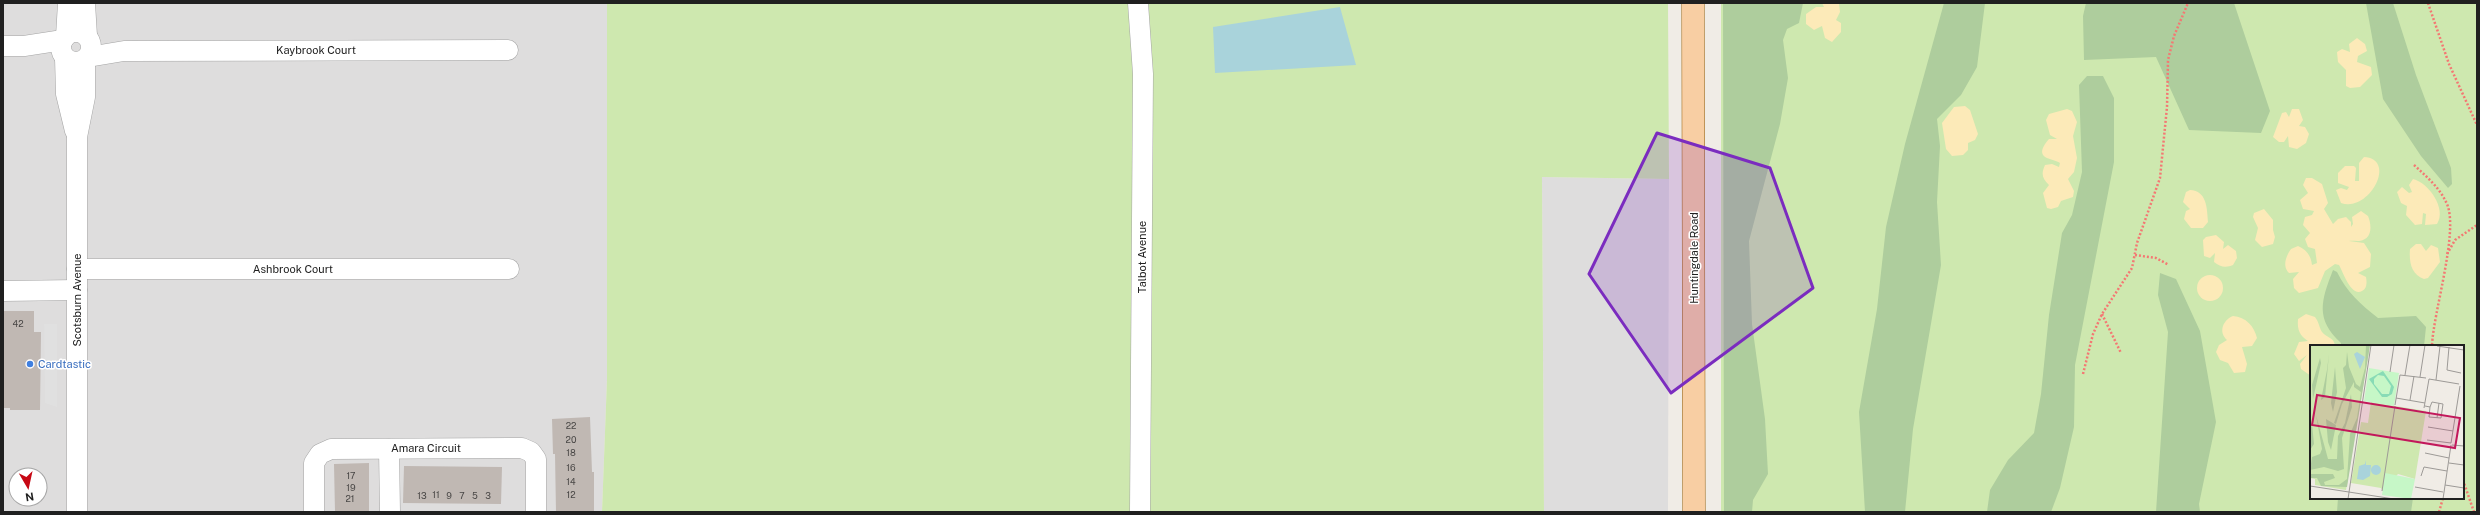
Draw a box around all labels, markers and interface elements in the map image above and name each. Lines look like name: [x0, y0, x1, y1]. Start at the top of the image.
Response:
street label: Kaybrook Court: [276, 44, 356, 56]
street label: Huntingdale Road: [1688, 212, 1700, 304]
street label: Talbot Avenue: [1136, 221, 1148, 293]
street label: Scotsburn Avenue: [71, 253, 83, 347]
street label: Ashbrook Court: [253, 263, 333, 275]
house number: 42: [12, 318, 24, 329]
inset map: [2310, 345, 2464, 499]
place label: Cardtastic: [38, 358, 91, 370]
marker: Cardtastic: [25, 359, 35, 369]
house number: 22: [566, 420, 576, 431]
house number: 20: [566, 434, 577, 445]
street label: Amara Circuit: [391, 442, 461, 454]
house number: 18: [566, 447, 576, 458]
house number: 16: [566, 462, 576, 473]
north arrow: [8, 467, 48, 507]
house number: 17: [346, 470, 356, 481]
house number: 14: [566, 476, 576, 487]
house number: 19: [346, 482, 356, 493]
house number: 11: [432, 489, 440, 500]
house number: 12: [566, 489, 576, 500]
text: N: [24, 490, 35, 503]
house number: 13: [417, 490, 427, 501]
house number: 9: [446, 490, 452, 501]
house number: 7: [459, 490, 465, 501]
house number: 5: [472, 490, 478, 501]
house number: 3: [485, 490, 491, 501]
house number: 21: [345, 493, 355, 504]

